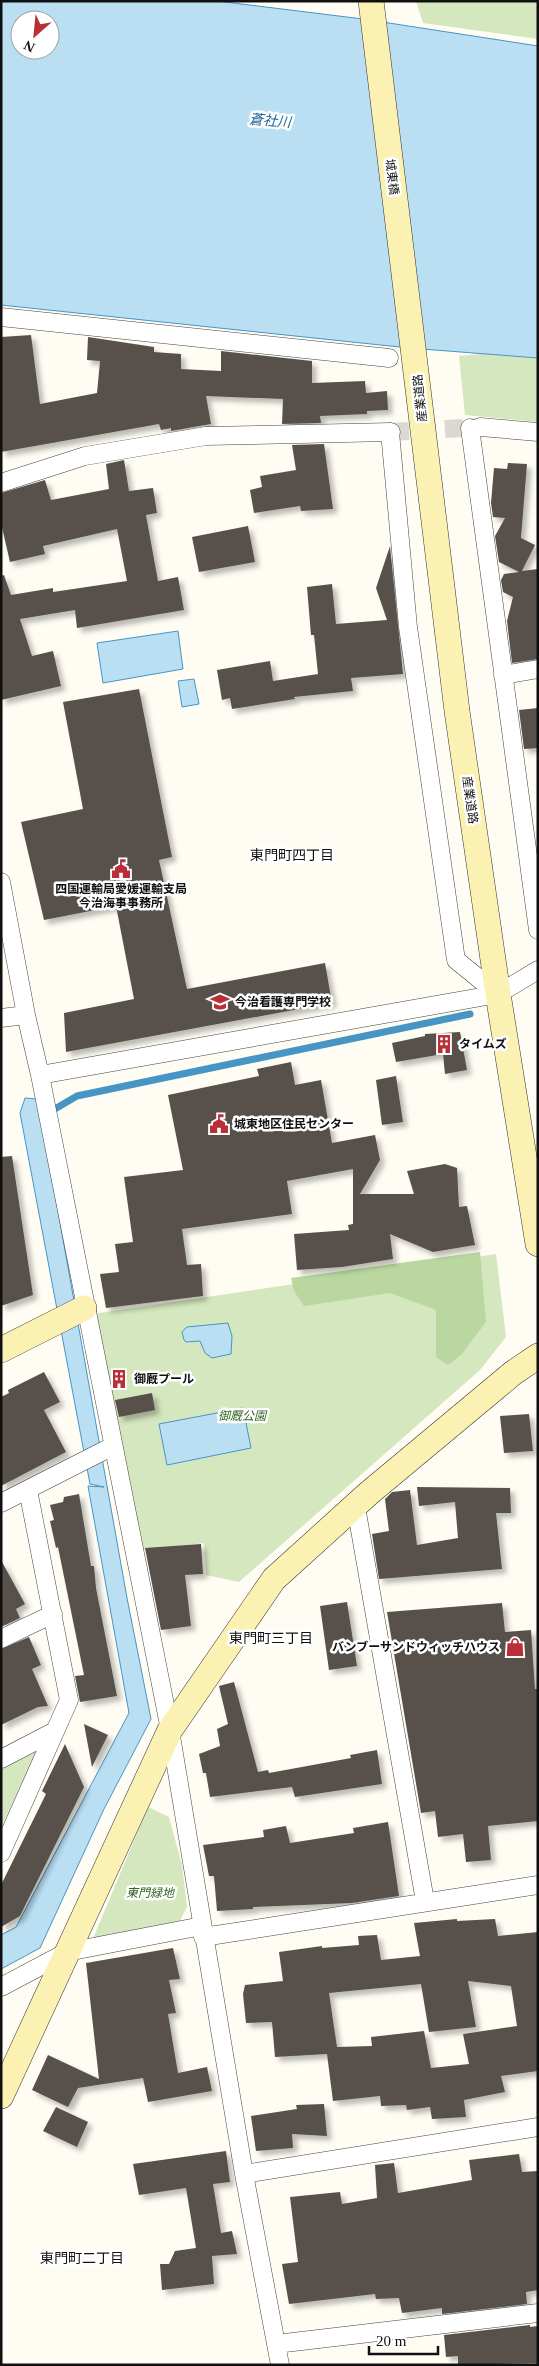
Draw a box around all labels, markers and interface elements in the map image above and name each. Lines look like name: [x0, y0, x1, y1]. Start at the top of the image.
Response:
north arrow: [10, 10, 60, 60]
text: N: [21, 37, 37, 55]
water label: 蒼社川: [248, 112, 294, 130]
street label: 城東橋: [383, 158, 401, 196]
street label: 産業道路: [411, 373, 429, 423]
street label: 産業道路: [460, 775, 480, 825]
district label: 東門町四丁目: [250, 848, 334, 863]
public building icon: 四国運輸局愛媛運輸支局 今治海事事務所: [110, 858, 132, 880]
place label: 四国運輸局愛媛運輸支局 今治海事事務所: [55, 882, 187, 910]
school or university icon: 今治看護専門学校: [209, 991, 231, 1013]
place label: 今治看護専門学校: [235, 995, 331, 1009]
building icon: タイムズ: [433, 1033, 455, 1055]
place label: タイムズ: [459, 1037, 507, 1051]
public building icon: 城東地区住民センター: [208, 1113, 230, 1135]
place label: 城東地区住民センター: [234, 1117, 354, 1131]
building icon: 御厩プール: [108, 1368, 130, 1390]
place label: 御厩プール: [134, 1372, 194, 1386]
park label: 御厩公園: [218, 1409, 268, 1423]
district label: 東門町三丁目: [229, 1631, 313, 1646]
shop icon: バンブーサンドウィッチハウス: [504, 1636, 526, 1658]
place label: バンブーサンドウィッチハウス: [332, 1640, 500, 1654]
park label: 東門緑地: [126, 1886, 176, 1900]
district label: 東門町二丁目: [40, 2251, 124, 2266]
scale bar: [369, 2324, 438, 2356]
text: 20 m: [376, 2333, 407, 2349]

